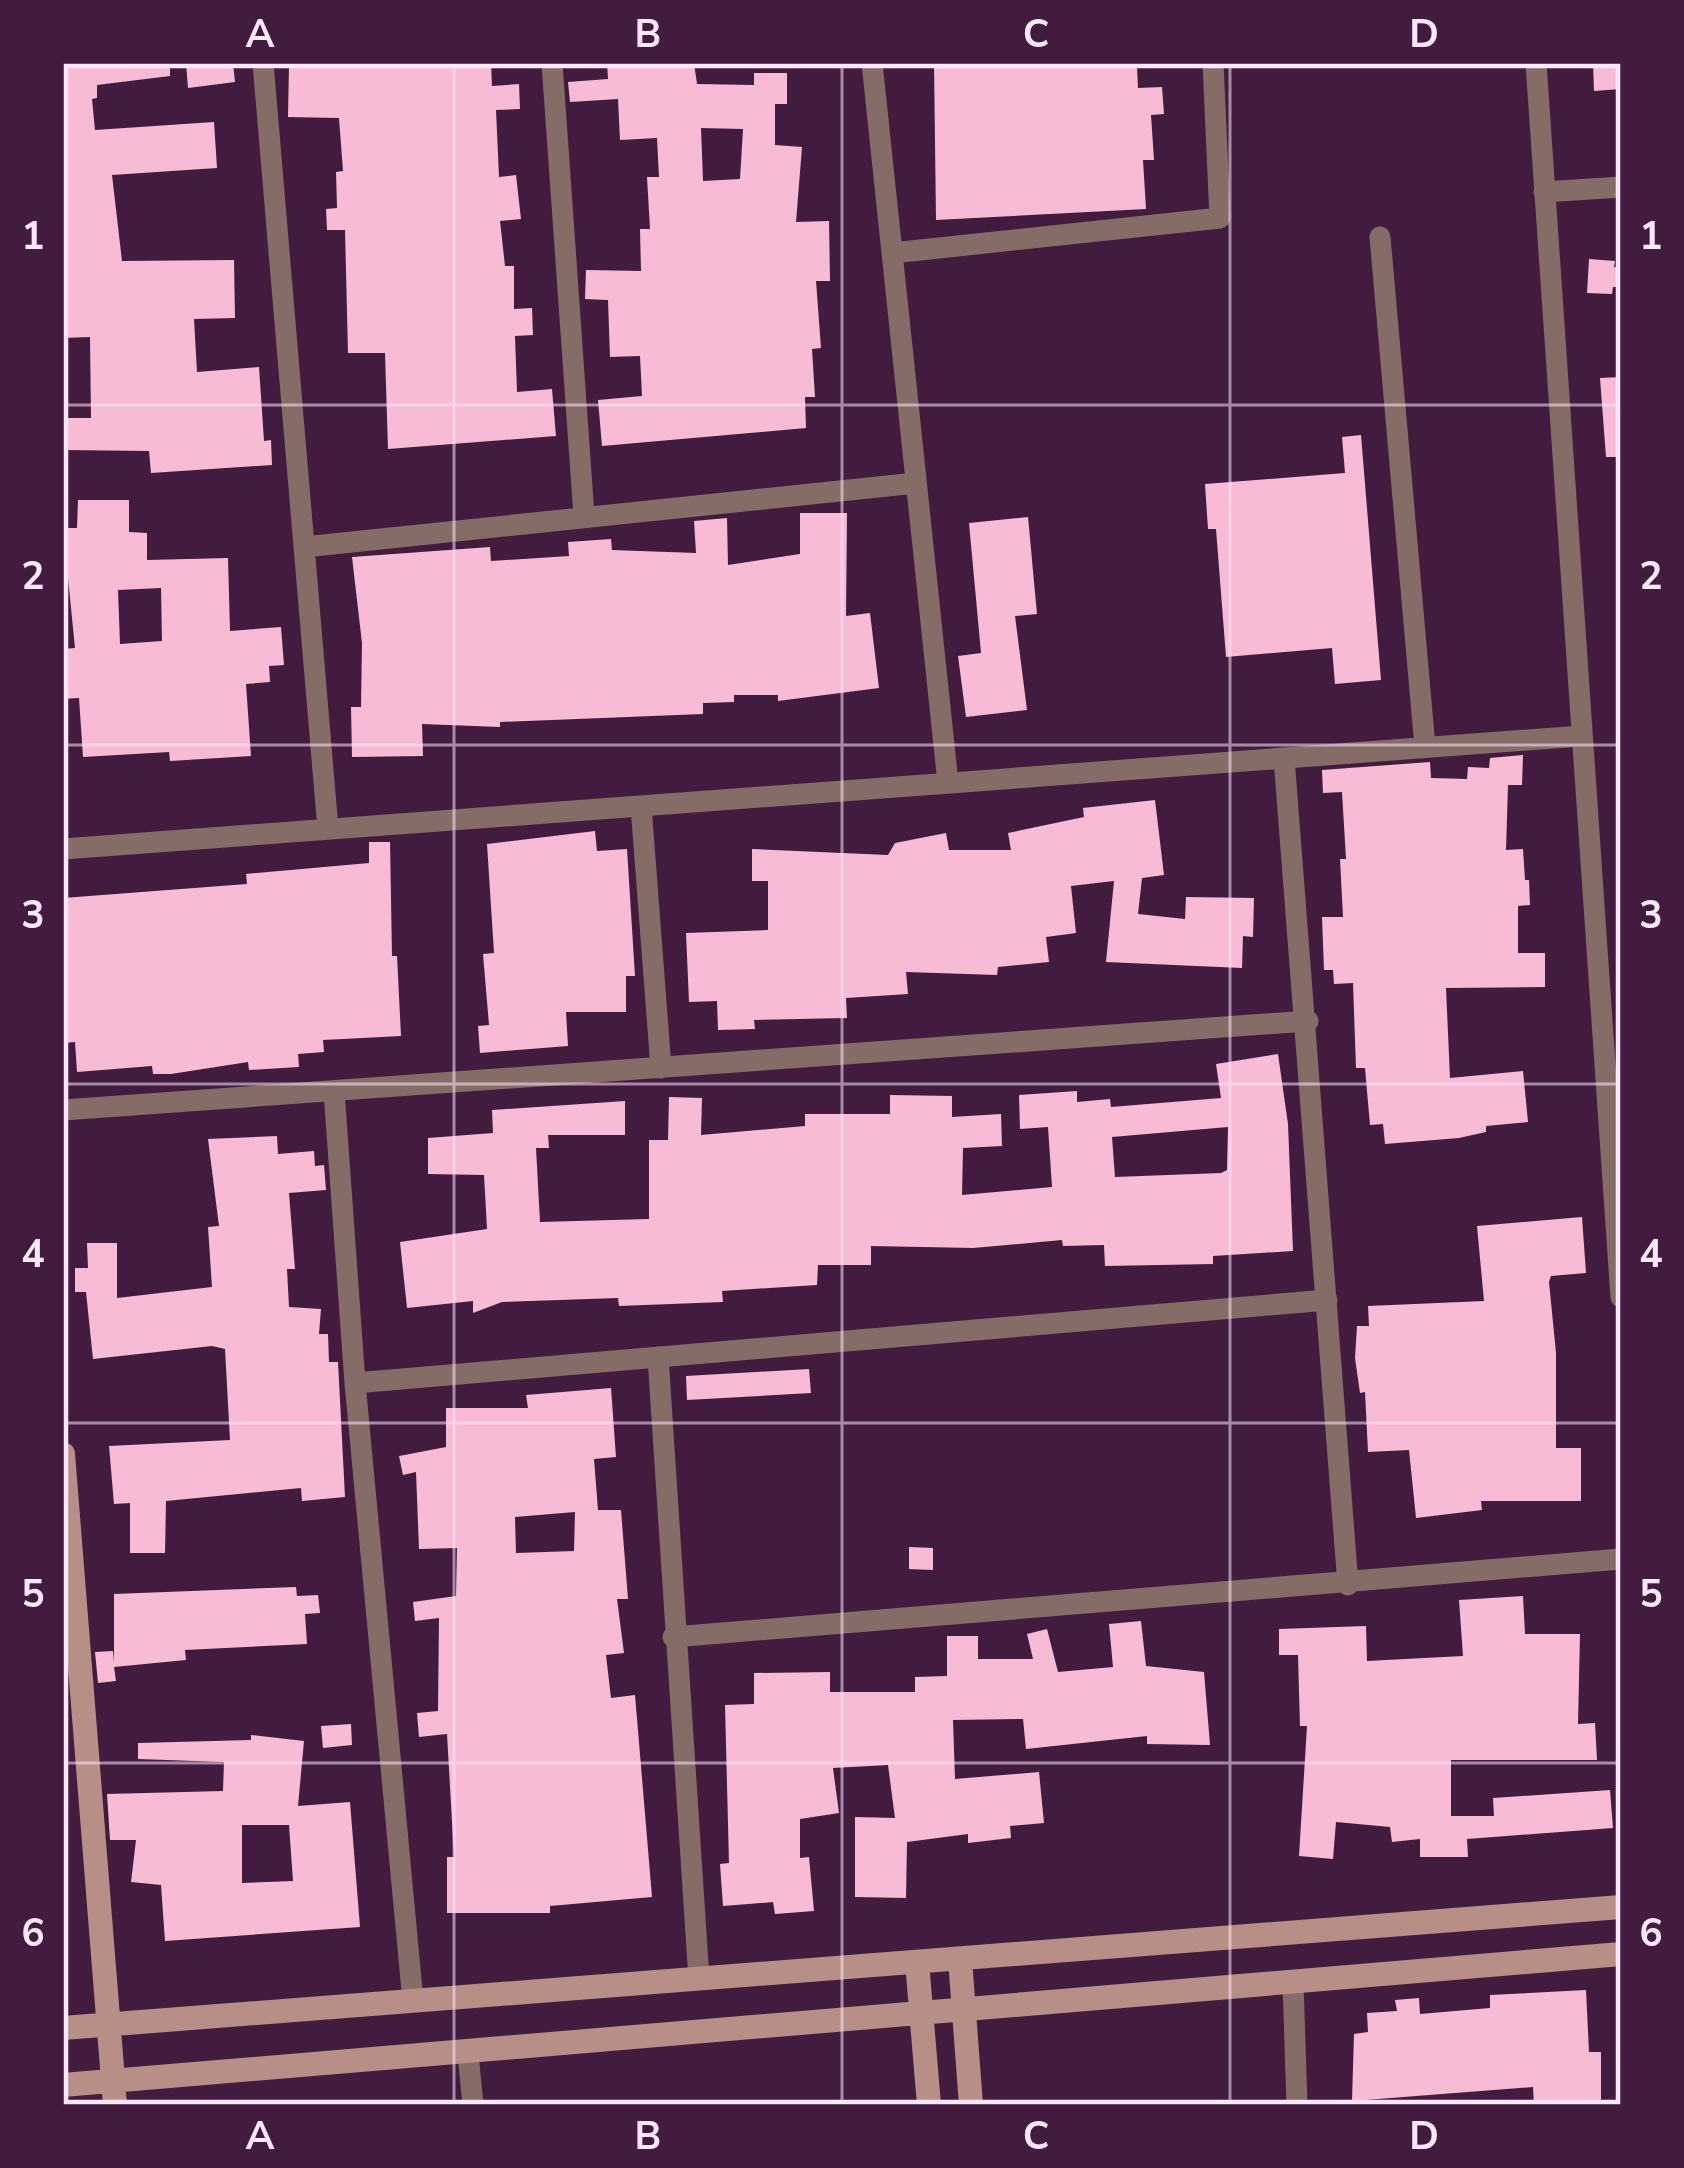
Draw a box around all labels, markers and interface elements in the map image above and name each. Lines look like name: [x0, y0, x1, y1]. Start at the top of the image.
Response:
text: A: [245, 8, 275, 61]
text: B: [635, 8, 661, 61]
text: C: [1023, 8, 1049, 61]
text: D: [1409, 8, 1439, 61]
text: 1: [21, 210, 45, 263]
text: 1: [1639, 210, 1663, 263]
text: 2: [21, 550, 45, 603]
text: 2: [1639, 550, 1663, 603]
text: 3: [21, 889, 45, 942]
text: 3: [1639, 889, 1663, 942]
text: 4: [21, 1228, 45, 1281]
text: 4: [1639, 1228, 1663, 1281]
text: 5: [21, 1568, 45, 1621]
text: 5: [1639, 1568, 1663, 1621]
text: 6: [21, 1907, 45, 1960]
text: 6: [1639, 1907, 1663, 1960]
text: A: [245, 2110, 275, 2163]
text: B: [635, 2110, 661, 2163]
text: C: [1023, 2110, 1049, 2163]
text: D: [1409, 2110, 1439, 2163]

